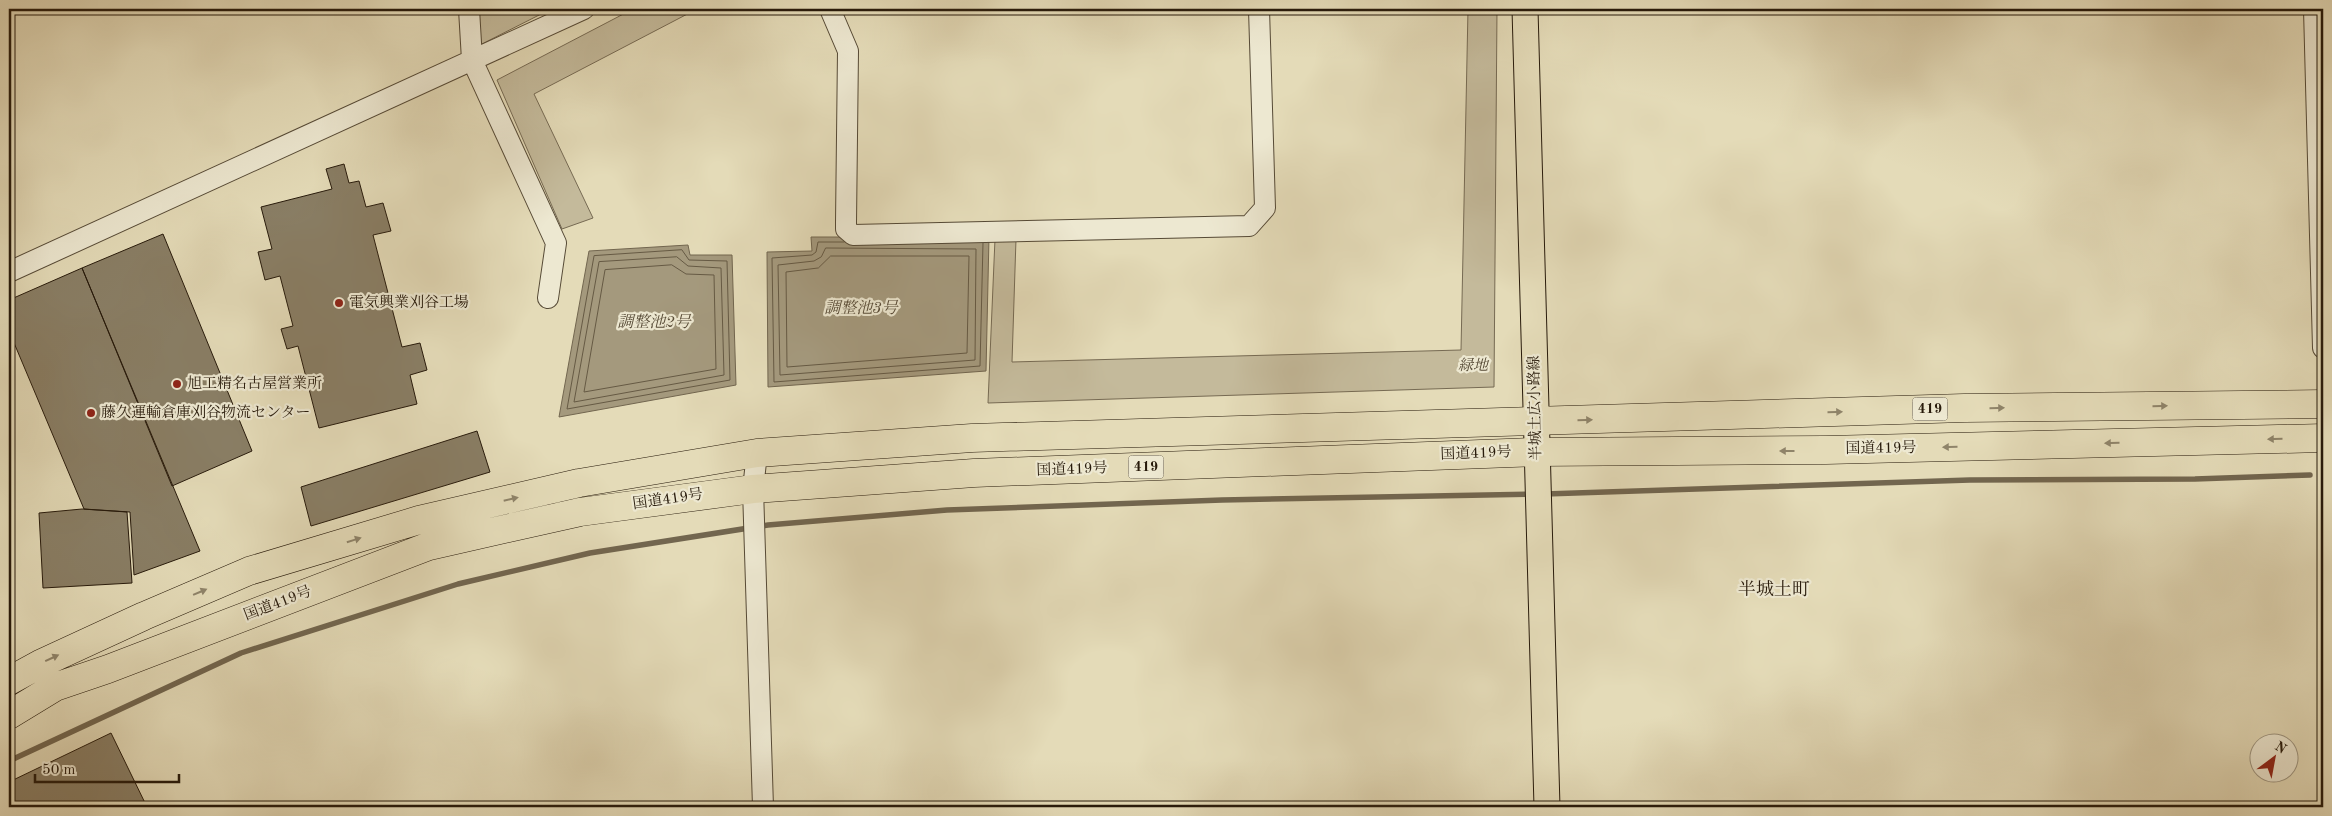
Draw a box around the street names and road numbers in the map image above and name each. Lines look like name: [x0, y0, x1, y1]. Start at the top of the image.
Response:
street label: 半城土広小路線: [1526, 355, 1544, 461]
road number: 419: [1912, 398, 1948, 420]
street label: 国道419号: [1845, 439, 1917, 457]
street label: 国道419号: [1440, 443, 1512, 463]
road number: 419: [1128, 456, 1164, 478]
street label: 国道419号: [1036, 459, 1108, 479]
street label: 国道419号: [631, 486, 704, 512]
street label: 国道419号: [241, 582, 314, 624]

